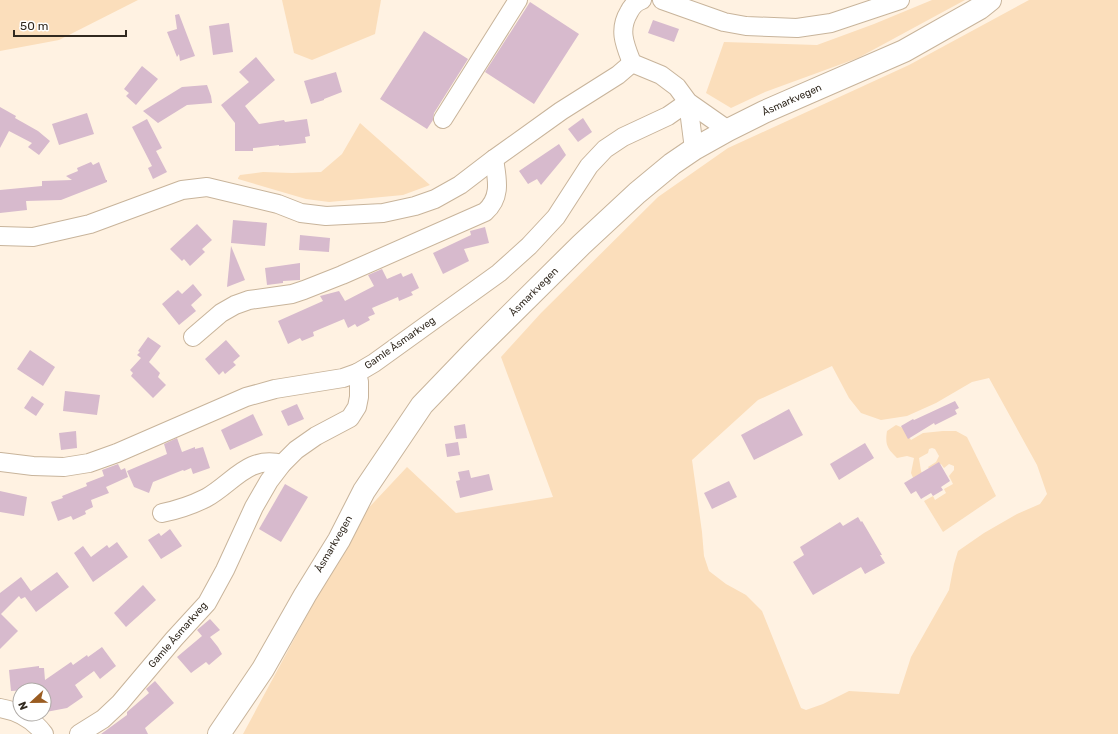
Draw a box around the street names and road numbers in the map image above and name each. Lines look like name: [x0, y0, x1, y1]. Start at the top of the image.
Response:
street label: Åsmarkvegen: [760, 82, 824, 118]
street label: Åsmarkvegen: [507, 265, 561, 319]
street label: Gamle Åsmarkveg: [362, 314, 438, 372]
street label: Åsmarkvegen: [313, 513, 355, 575]
street label: Gamle Åsmarkveg: [146, 600, 210, 670]

